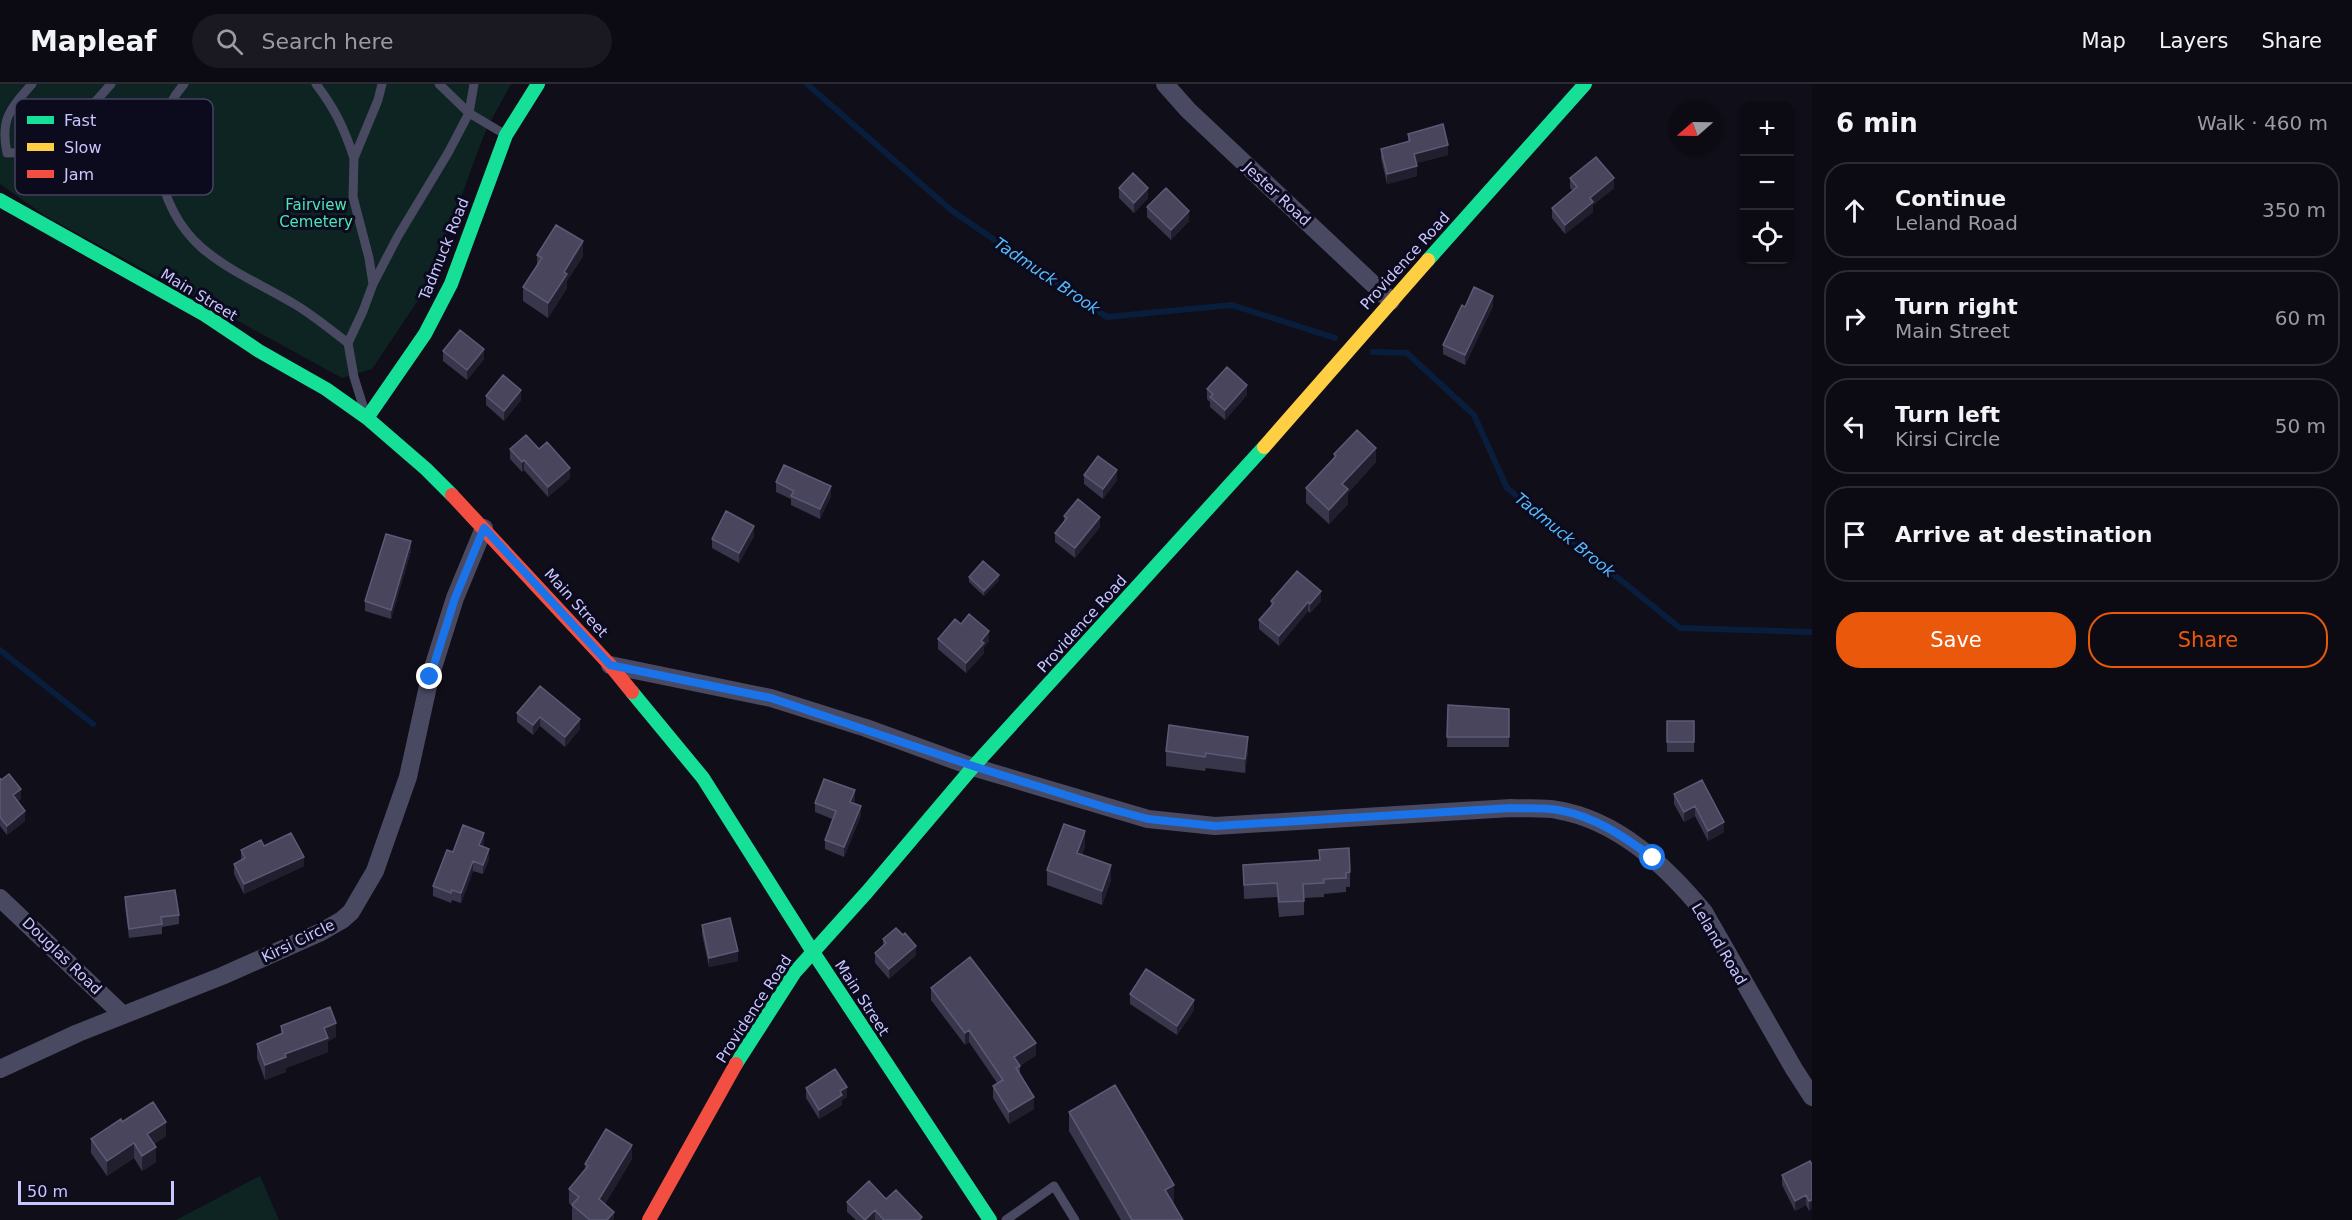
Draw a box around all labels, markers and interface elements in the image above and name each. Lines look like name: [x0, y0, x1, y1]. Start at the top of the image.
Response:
search box: [192, 14, 612, 68]
text: Mapleaf: [30, 25, 156, 58]
icon: search: [213, 25, 246, 58]
text: Search here: [261, 29, 394, 54]
text: Map: [2082, 29, 2126, 53]
text: Layers: [2159, 29, 2228, 53]
text: Share: [2261, 29, 2322, 53]
legend: [15, 99, 213, 195]
north arrow: [1668, 102, 1722, 156]
map controls: [1740, 102, 1794, 264]
button: +: [1740, 102, 1794, 156]
text: 6 min: [1836, 108, 1918, 138]
text: Fast: [64, 111, 96, 130]
text: Walk · 460 m: [2197, 111, 2328, 135]
text: Slow: [64, 138, 101, 157]
button: −: [1740, 156, 1794, 210]
street label: Jester Road: [1239, 158, 1314, 230]
text: Jam: [63, 165, 94, 184]
text: Continue: [1895, 186, 2006, 211]
icon: ahead: [1838, 194, 1871, 227]
street label: Tadmuck Road: [415, 195, 473, 304]
park label: Fairview Cemetery: [279, 196, 353, 231]
text: 350 m: [2262, 198, 2326, 222]
street label: Providence Road: [1356, 209, 1454, 313]
button: locate: [1740, 210, 1794, 264]
text: Leland Road: [1895, 211, 2018, 235]
water label: Tadmuck Brook: [991, 234, 1104, 319]
street label: Main Street: [157, 265, 241, 325]
text: Turn right: [1895, 294, 2018, 319]
icon: right: [1838, 302, 1871, 335]
text: 60 m: [2275, 306, 2326, 330]
text: Main Street: [1895, 319, 2010, 343]
text: Turn left: [1895, 402, 2000, 427]
icon: left: [1838, 410, 1871, 443]
text: 50 m: [2275, 414, 2326, 438]
text: Kirsi Circle: [1895, 427, 2000, 451]
water label: Tadmuck Brook: [1511, 489, 1619, 582]
icon: arrive: [1838, 518, 1871, 551]
text: Arrive at destination: [1895, 522, 2152, 547]
street label: Main Street: [540, 565, 612, 641]
street label: Providence Road: [1033, 572, 1131, 676]
button: Save: [1836, 612, 2076, 668]
button: Share: [2088, 612, 2328, 668]
route end: [416, 663, 442, 689]
route start: [1639, 844, 1665, 870]
street label: Leland Road: [1688, 900, 1750, 988]
street label: Douglas Road: [19, 914, 105, 998]
street label: Kirsi Circle: [259, 916, 337, 966]
street label: Providence Road: [712, 952, 796, 1066]
street label: Main Street: [831, 957, 893, 1039]
scale bar: [18, 1178, 174, 1206]
text: 50 m: [27, 1182, 68, 1201]

